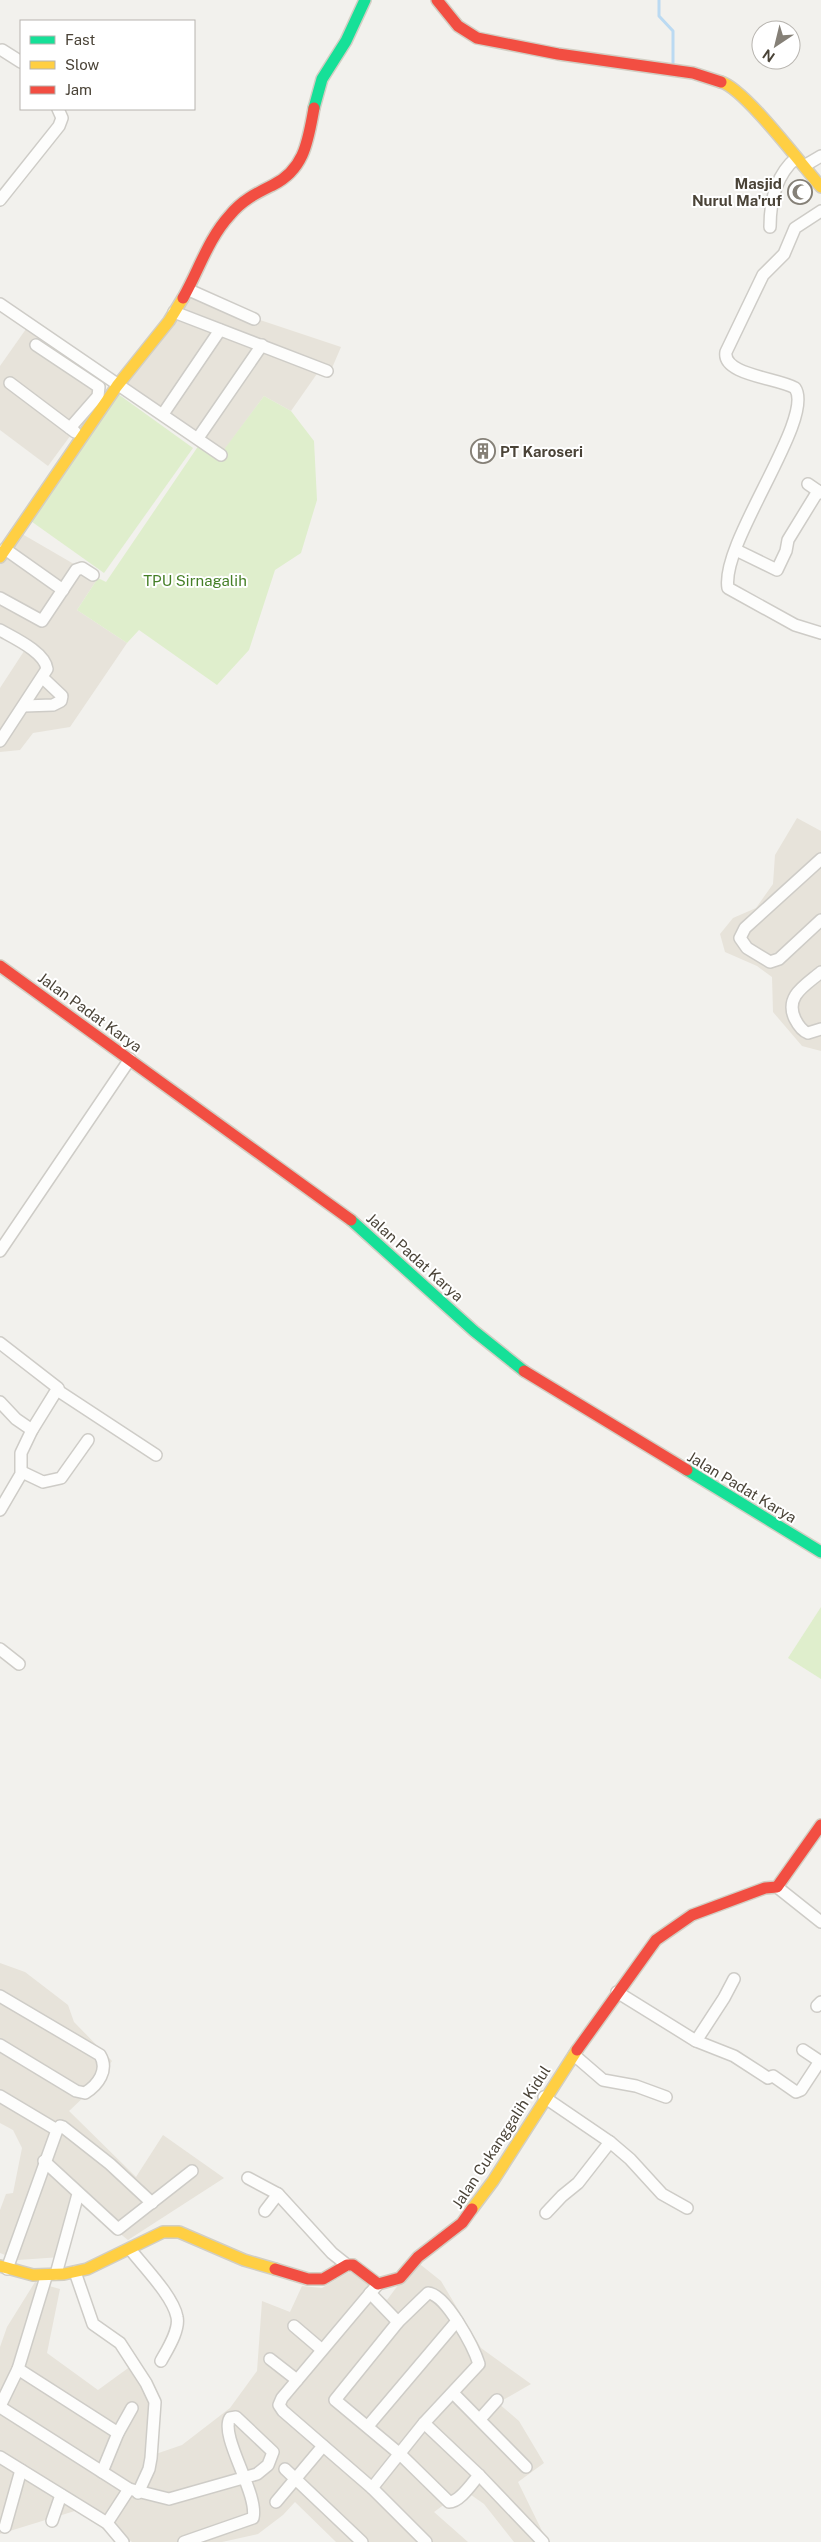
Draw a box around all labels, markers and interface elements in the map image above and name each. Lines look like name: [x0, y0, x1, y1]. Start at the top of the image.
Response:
legend: [20, 20, 195, 110]
north arrow: [751, 20, 801, 70]
text: Fast: [65, 31, 95, 48]
text: N: [759, 46, 778, 65]
text: Slow: [65, 56, 100, 73]
text: Jam: [65, 81, 92, 98]
place label: Masjid Nurul Ma'ruf: [692, 175, 782, 209]
mosque icon: Masjid Nurul Ma'ruf: [787, 179, 813, 205]
building icon: PT Karoseri: [470, 438, 496, 464]
place label: PT Karoseri: [500, 443, 583, 460]
park label: TPU Sirnagalih: [143, 572, 247, 589]
street label: Jalan Padat Karya: [35, 969, 145, 1055]
street label: Jalan Padat Karya: [363, 1209, 467, 1305]
street label: Jalan Padat Karya: [685, 1448, 799, 1526]
street label: Jalan Cukanggalih Kidul: [448, 2062, 554, 2212]

